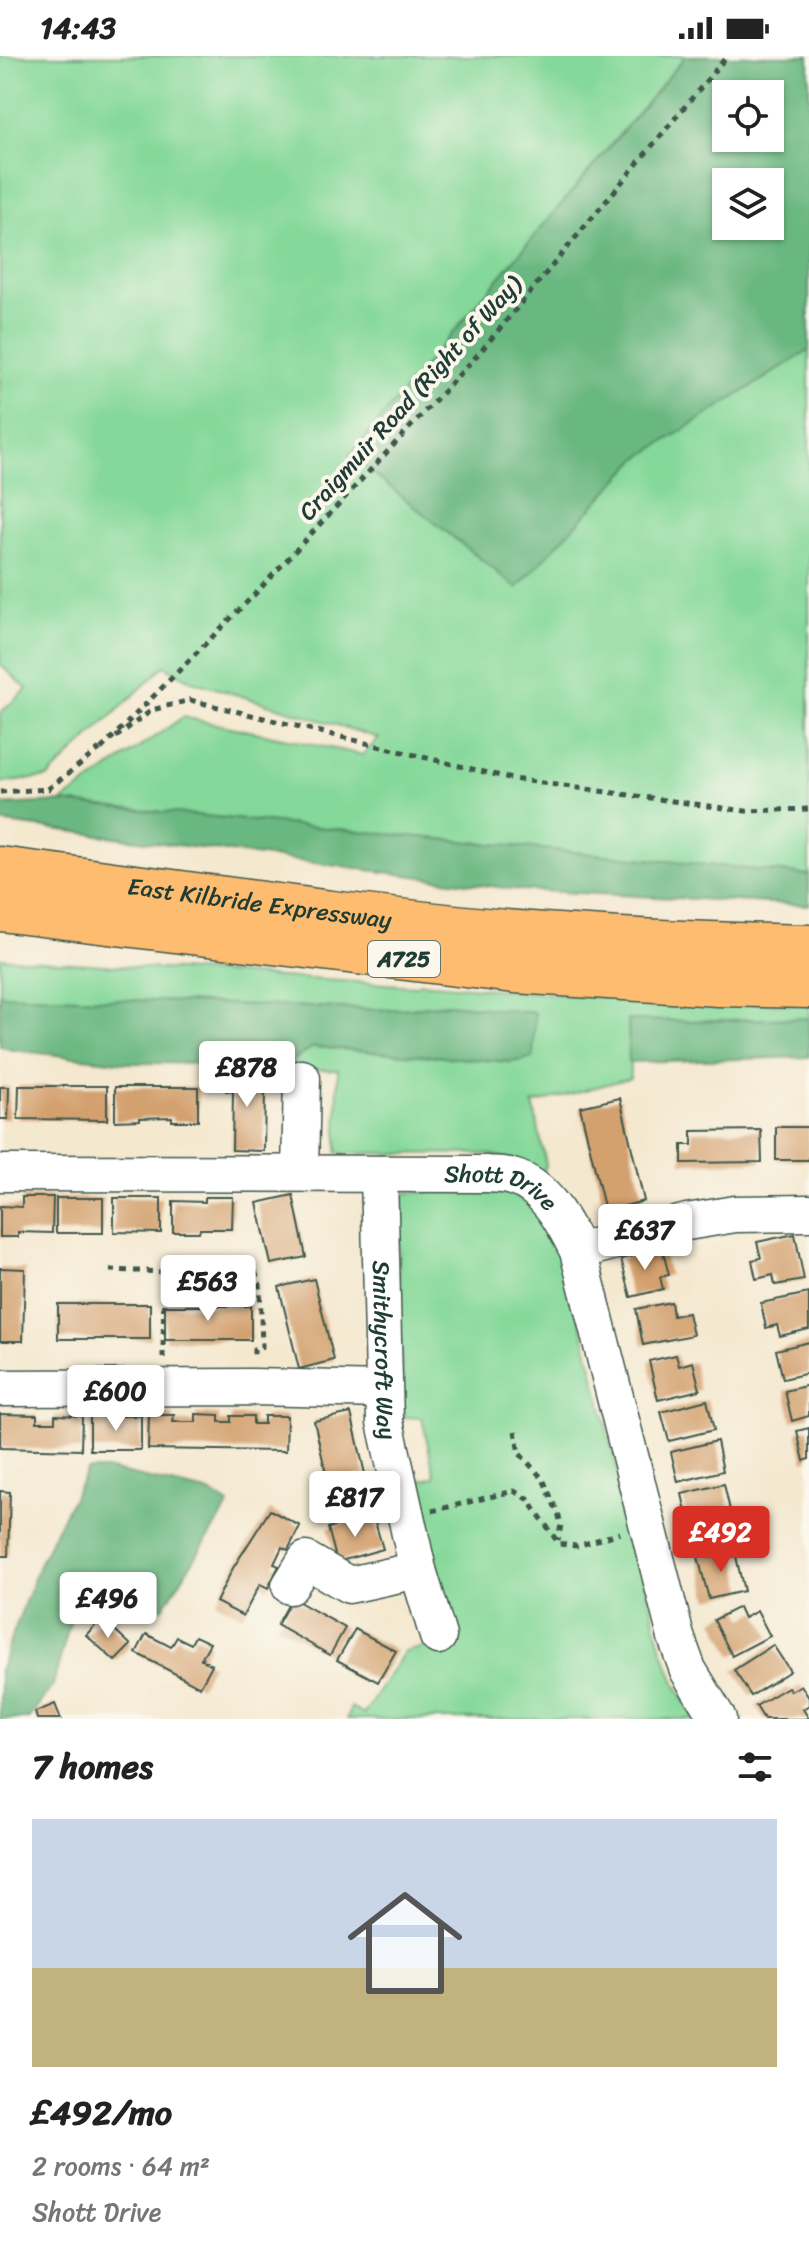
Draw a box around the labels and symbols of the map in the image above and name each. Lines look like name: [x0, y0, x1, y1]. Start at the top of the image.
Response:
street label: Craigmuir Road (Right of Way): [288, 264, 533, 531]
street label: East Kilbride Expressway: [125, 865, 395, 941]
road number: A725: [368, 941, 440, 977]
pin: £878: [200, 1041, 294, 1109]
street label: Shott Drive: [444, 1153, 569, 1221]
pin: £637: [598, 1204, 692, 1272]
pin: £563: [161, 1255, 255, 1323]
street label: Smithycroft Way: [360, 1260, 409, 1444]
pin: £600: [69, 1365, 163, 1433]
pin: £817: [308, 1471, 402, 1539]
pin: £492: [674, 1506, 768, 1574]
pin: £496: [61, 1572, 155, 1640]

